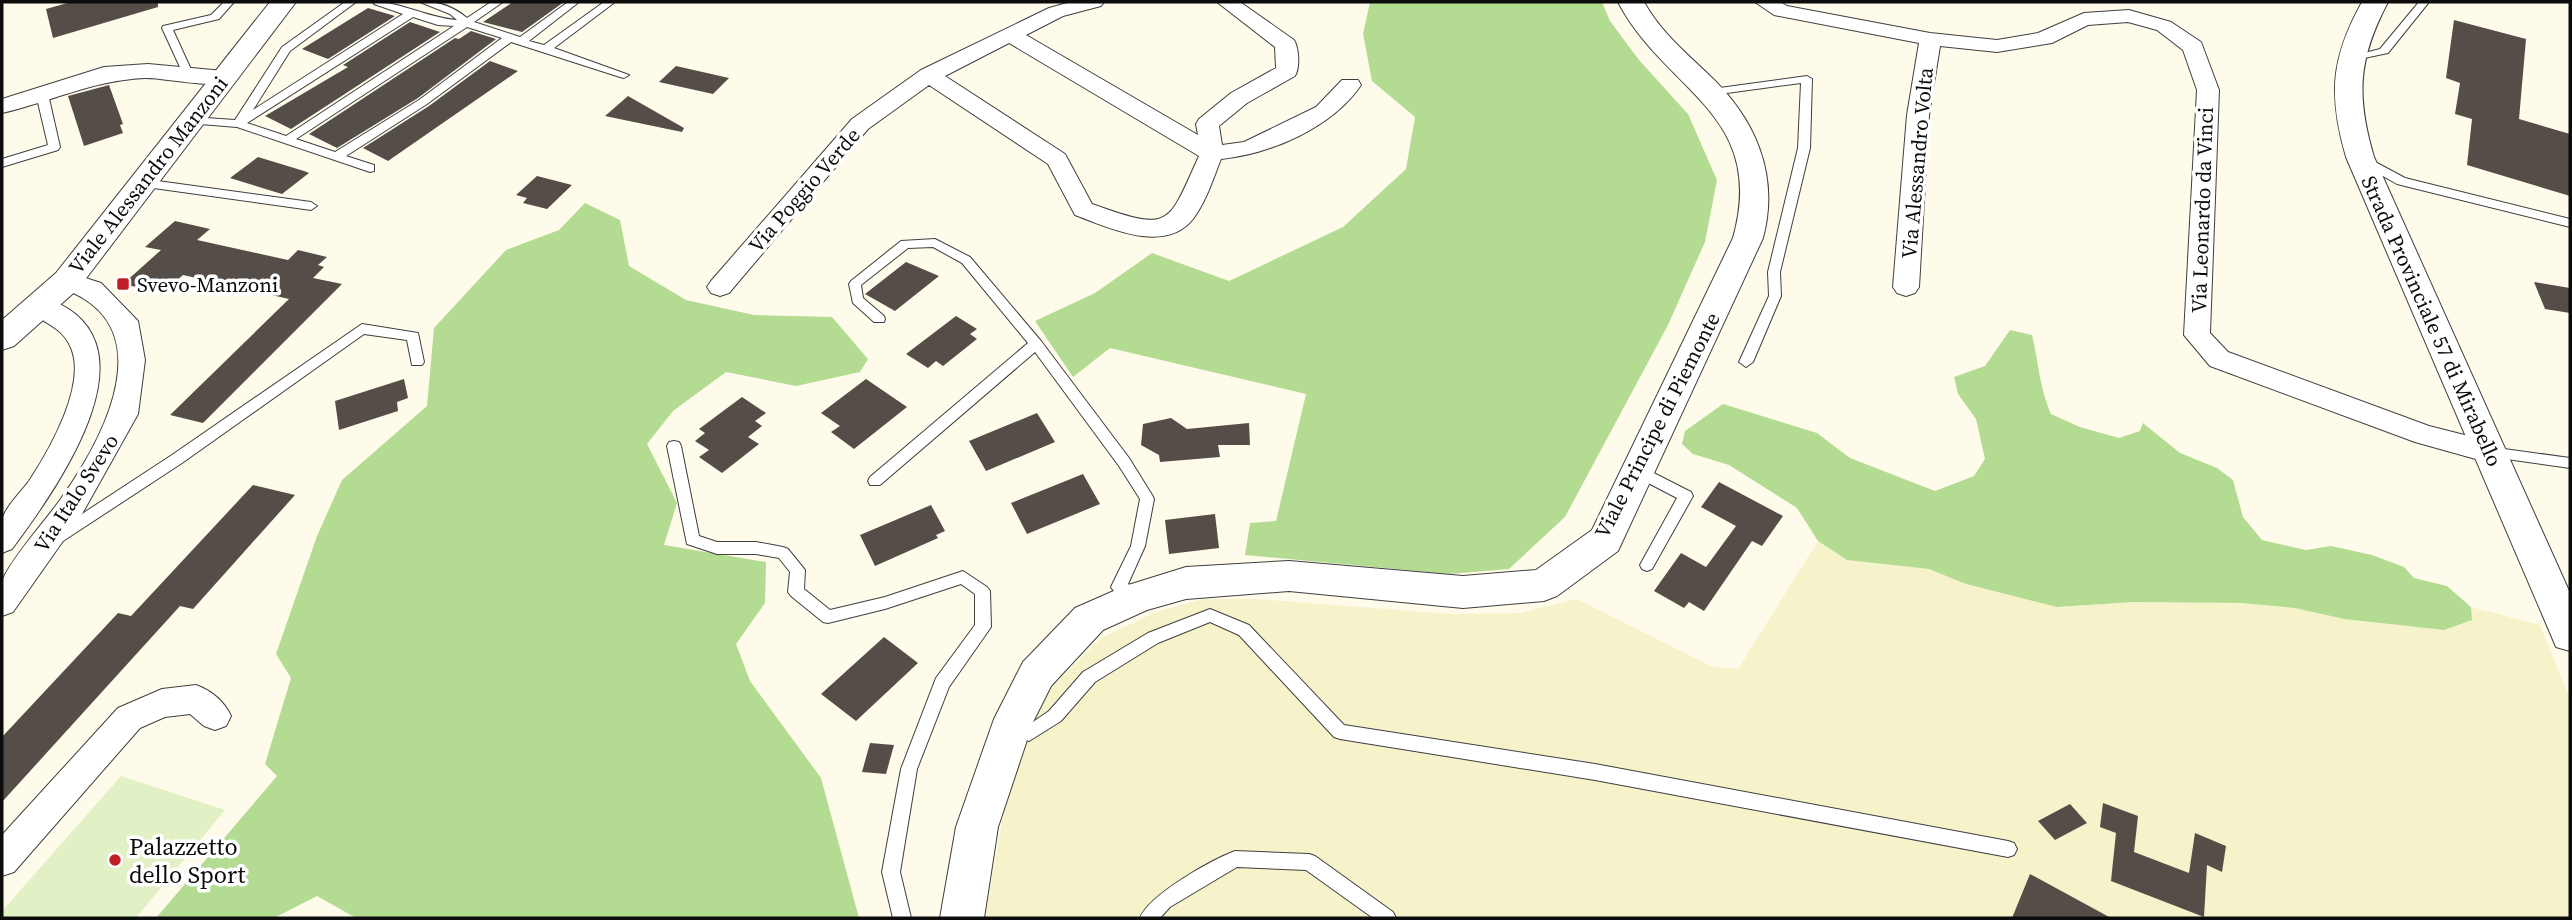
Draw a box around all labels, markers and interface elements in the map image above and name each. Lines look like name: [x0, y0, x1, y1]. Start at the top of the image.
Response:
street label: Via Alessandro Volta: [1894, 66, 1940, 260]
street label: Viale Alessandro Manzoni: [62, 70, 234, 280]
street label: Via Leonardo da Vinci: [2184, 107, 2220, 313]
street label: Via Poggio Verde: [742, 121, 866, 259]
street label: Strada Provinciale 57 di Mirabello: [2355, 171, 2509, 471]
place label: Svevo-Manzoni: [137, 270, 278, 299]
marker: Svevo-Manzoni: [115, 276, 131, 292]
street label: Viale Principe di Piemonte: [1587, 307, 1727, 543]
street label: Via Italo Svevo: [27, 428, 125, 558]
place label: Palazzetto dello Sport: [129, 830, 246, 891]
marker: Palazzetto dello Sport: [107, 852, 123, 868]

